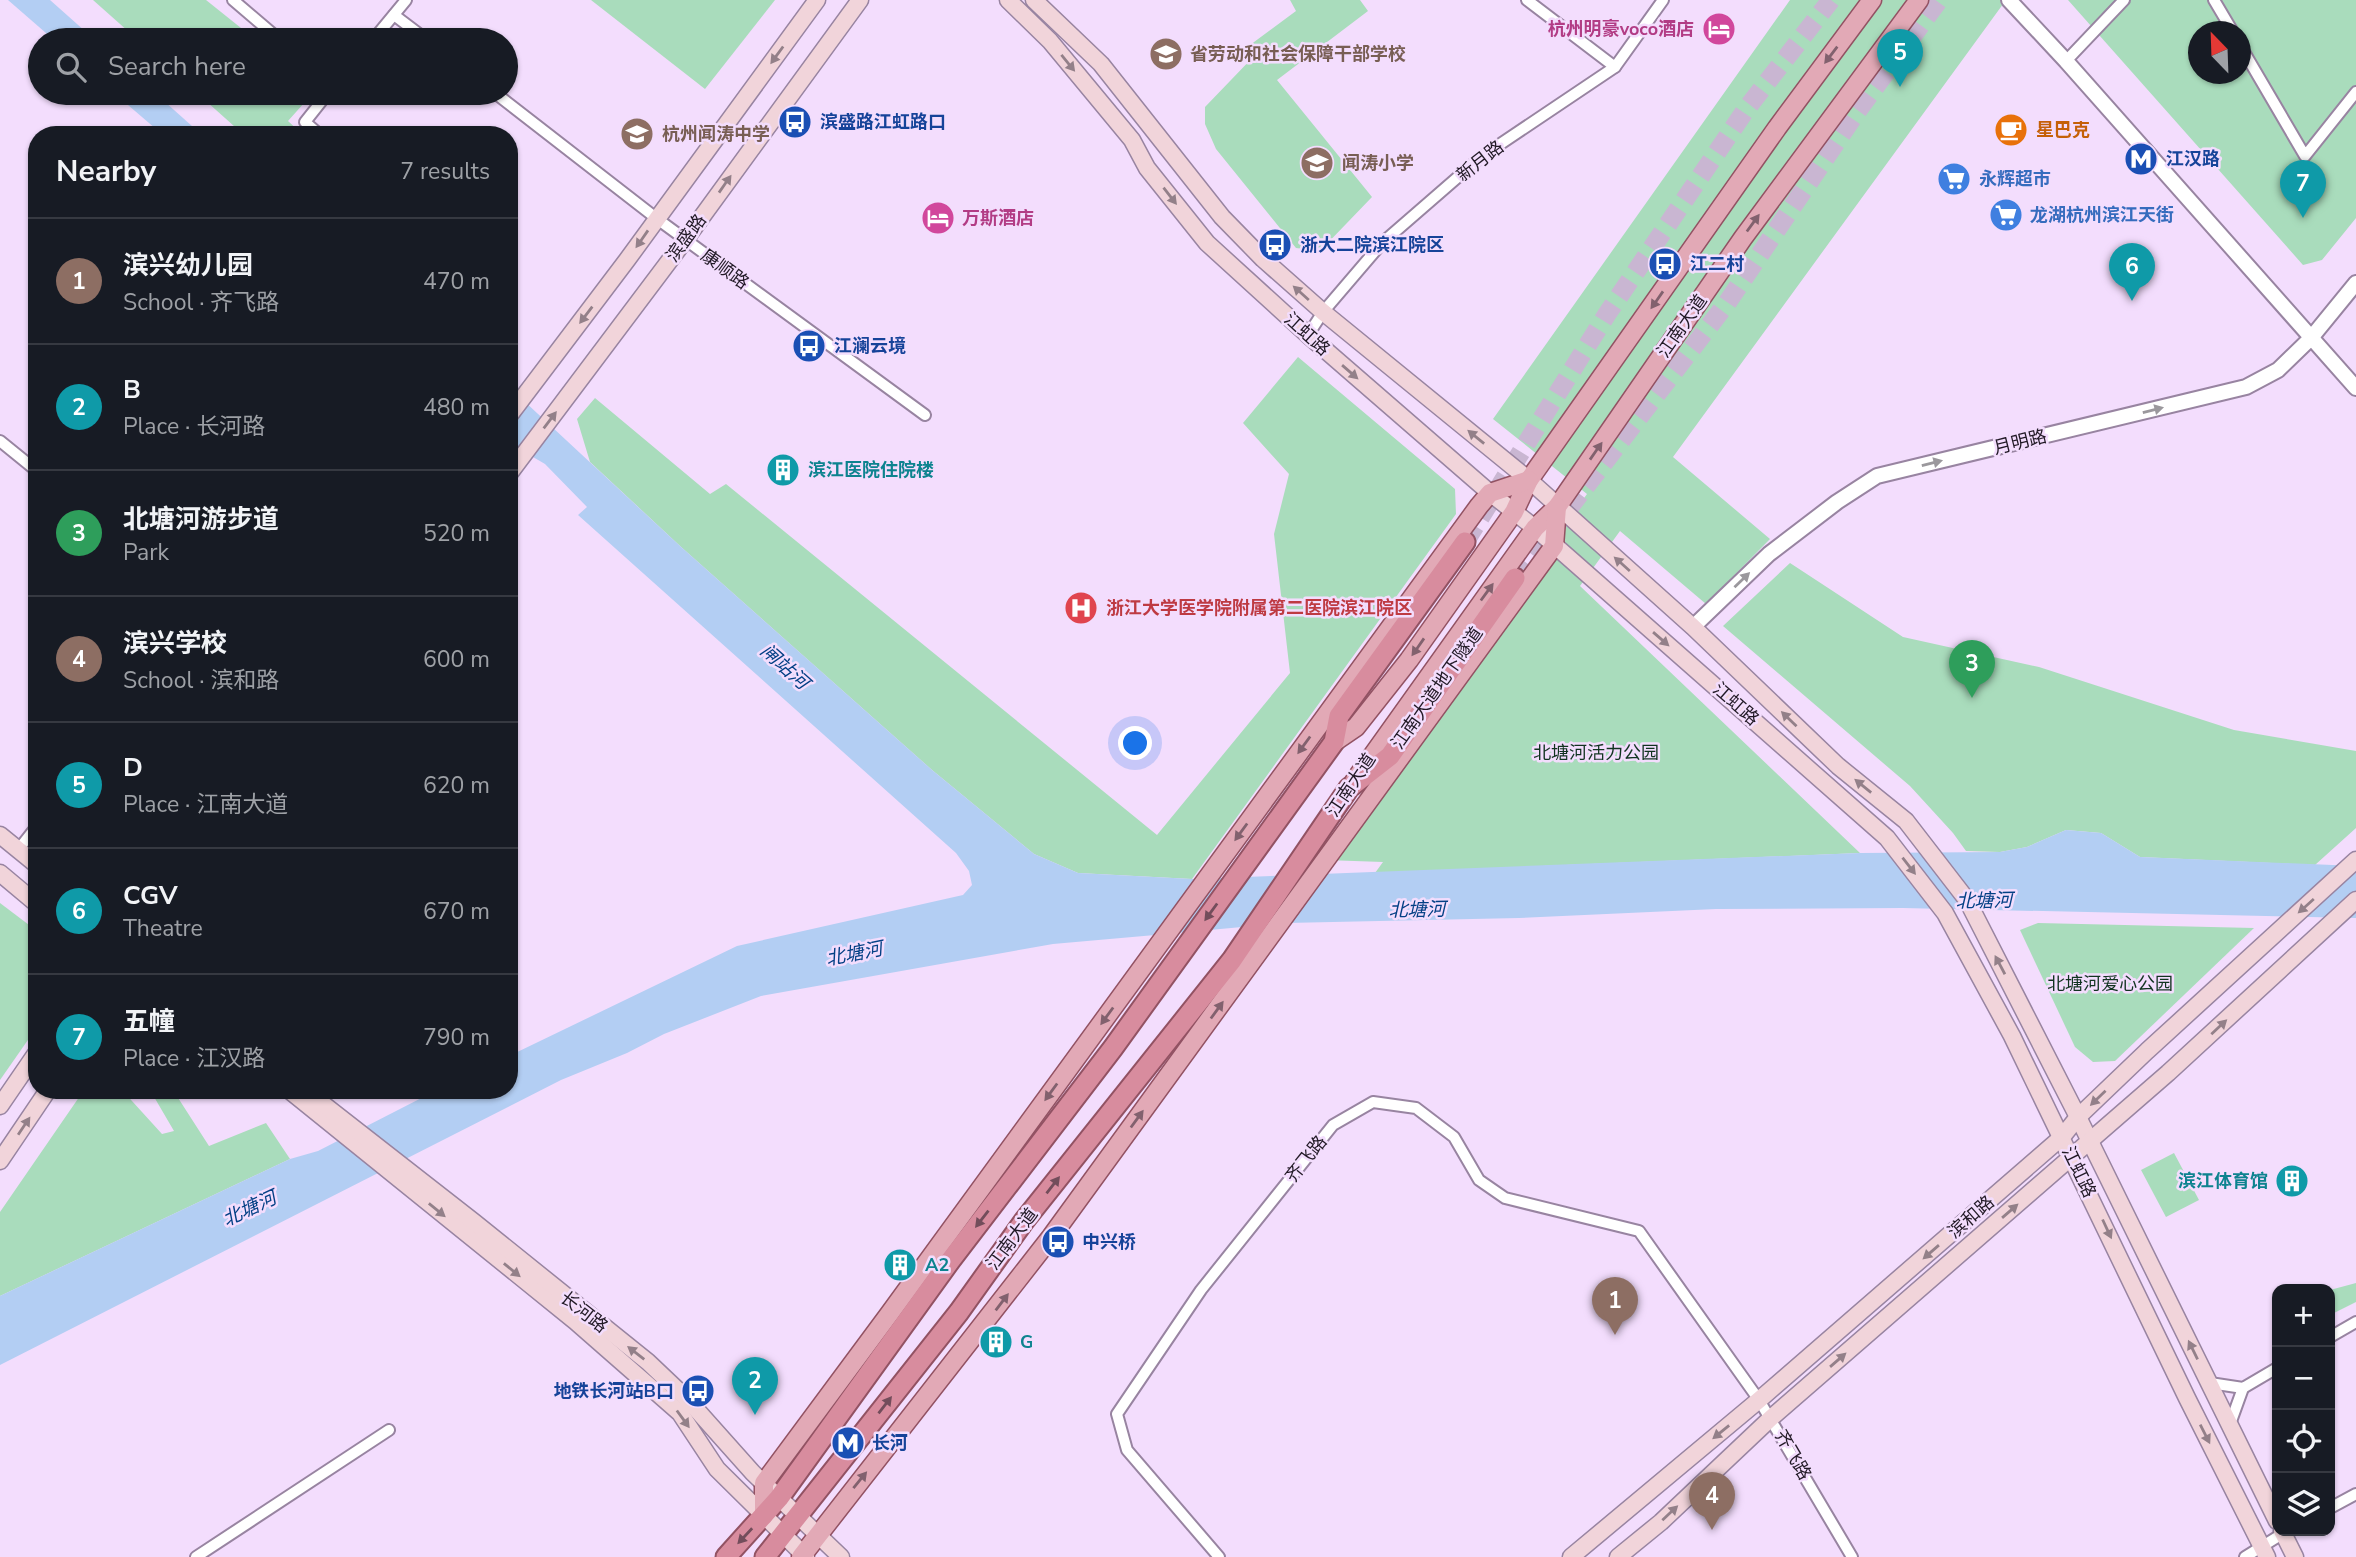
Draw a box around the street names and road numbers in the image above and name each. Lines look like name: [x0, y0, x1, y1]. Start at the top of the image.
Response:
street label: 新月路: [1451, 135, 1509, 187]
street label: 滨盛路: [660, 209, 712, 267]
street label: 康顺路: [696, 243, 754, 295]
street label: 江南大道: [1652, 290, 1712, 362]
street label: 江虹路: [1279, 307, 1335, 361]
street label: 月明路: [1991, 424, 2049, 460]
street label: 江南大道地下隧道: [1386, 622, 1488, 754]
street label: 江虹路: [1708, 677, 1764, 731]
street label: 江南大道: [1321, 748, 1381, 822]
street label: 齐飞路: [1280, 1130, 1332, 1188]
street label: 江虹路: [2056, 1142, 2102, 1202]
street label: 滨和路: [1943, 1190, 1999, 1244]
street label: 江南大道: [981, 1203, 1043, 1275]
street label: 长河路: [555, 1286, 613, 1338]
street label: 齐飞路: [1769, 1426, 1817, 1484]

